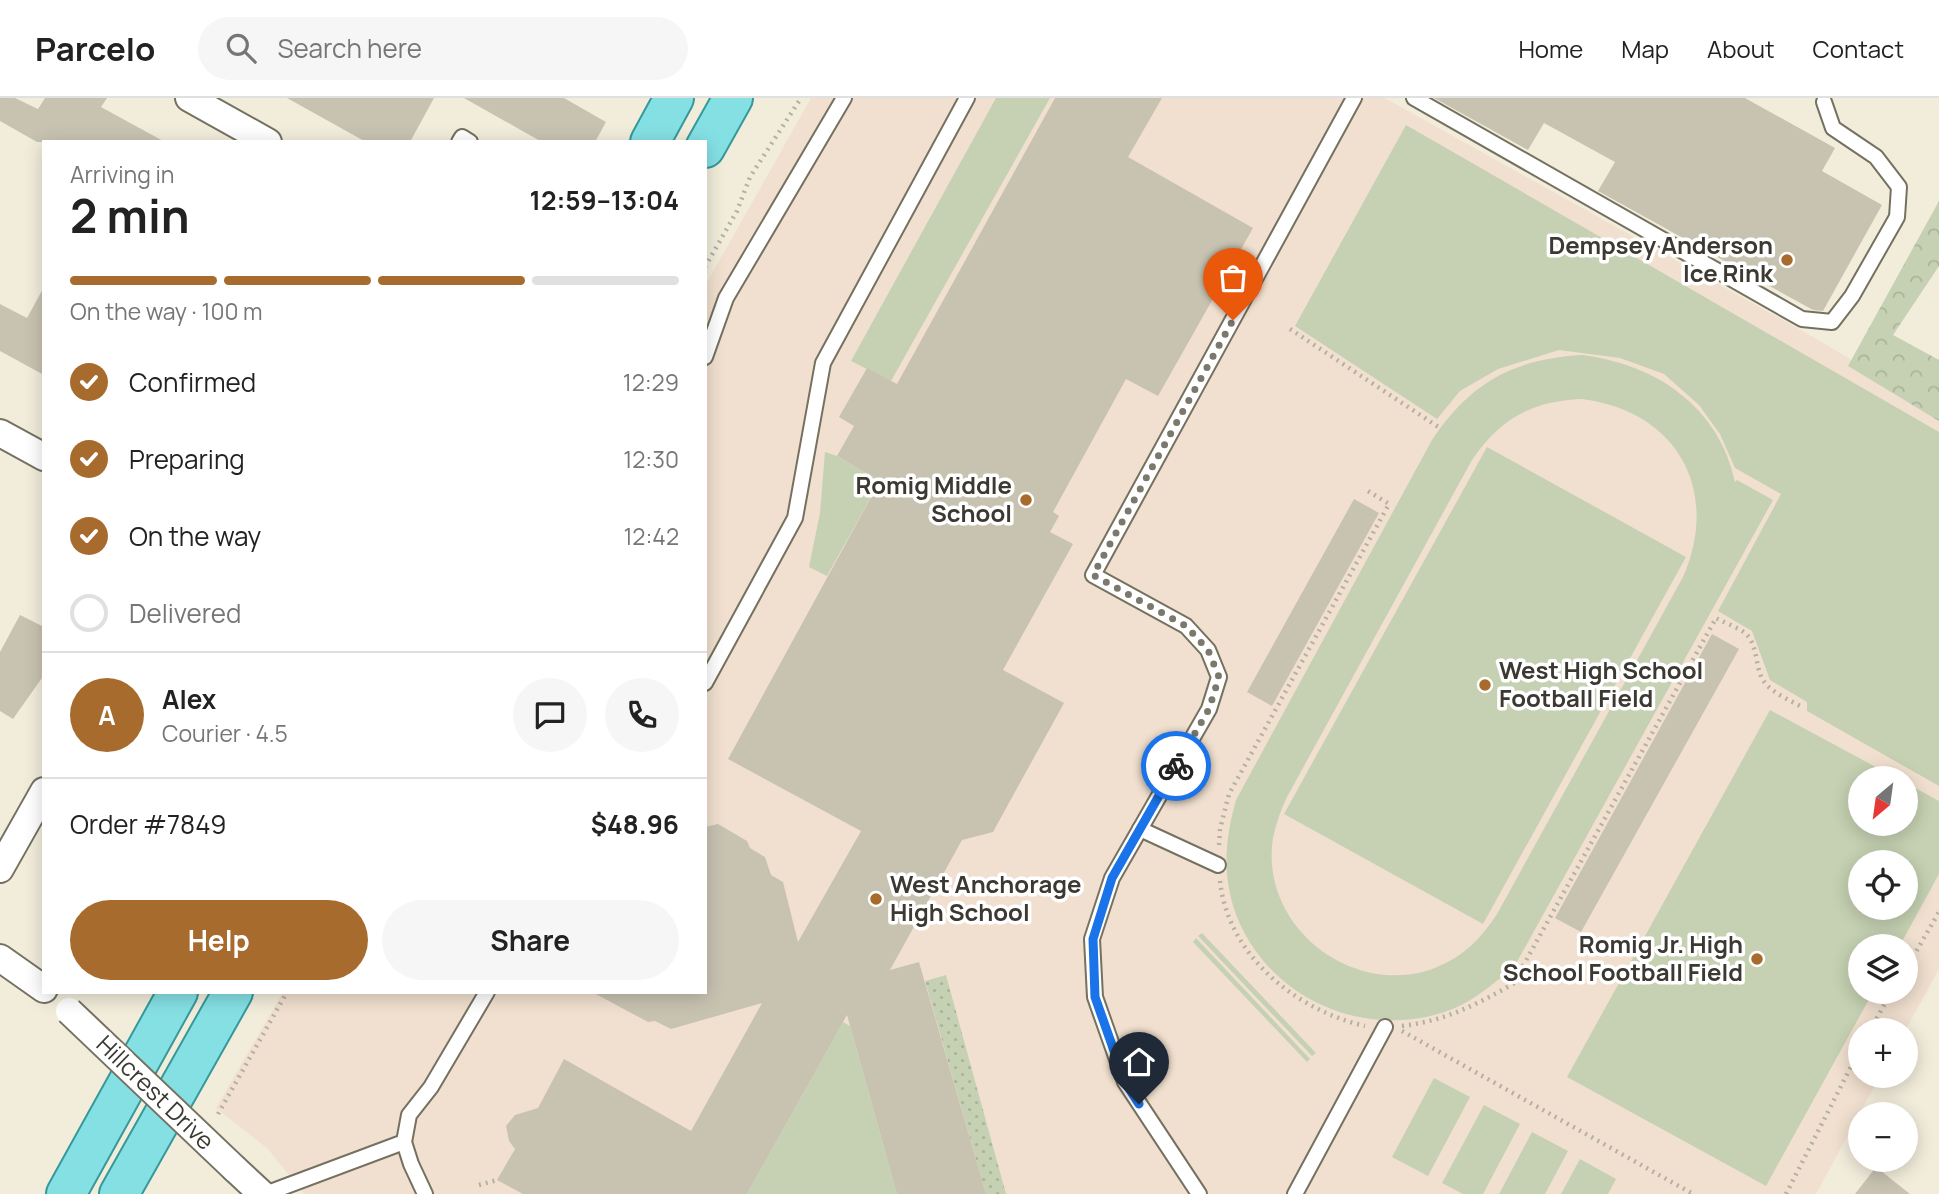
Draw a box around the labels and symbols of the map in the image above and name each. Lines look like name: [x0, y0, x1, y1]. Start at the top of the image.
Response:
place label: Dempsey Anderson Ice Rink: [1549, 228, 1774, 289]
pin: [1203, 248, 1263, 320]
marker: Dempsey Anderson Ice Rink: [1779, 252, 1795, 268]
place label: Romig Middle School: [855, 468, 1012, 529]
marker: Romig Middle School: [1018, 492, 1034, 508]
place label: West High School Football Field: [1499, 653, 1703, 714]
marker: West High School Football Field: [1477, 677, 1493, 693]
courier: [1141, 731, 1211, 801]
north arrow: [1848, 766, 1918, 836]
place label: West Anchorage High School: [890, 867, 1082, 928]
marker: West Anchorage High School: [868, 891, 884, 907]
place label: Romig Jr. High School Football Field: [1503, 927, 1743, 988]
marker: Romig Jr. High School Football Field: [1749, 951, 1765, 967]
street label: Hillcrest Drive: [90, 1027, 222, 1157]
pin: [1109, 1032, 1169, 1104]

